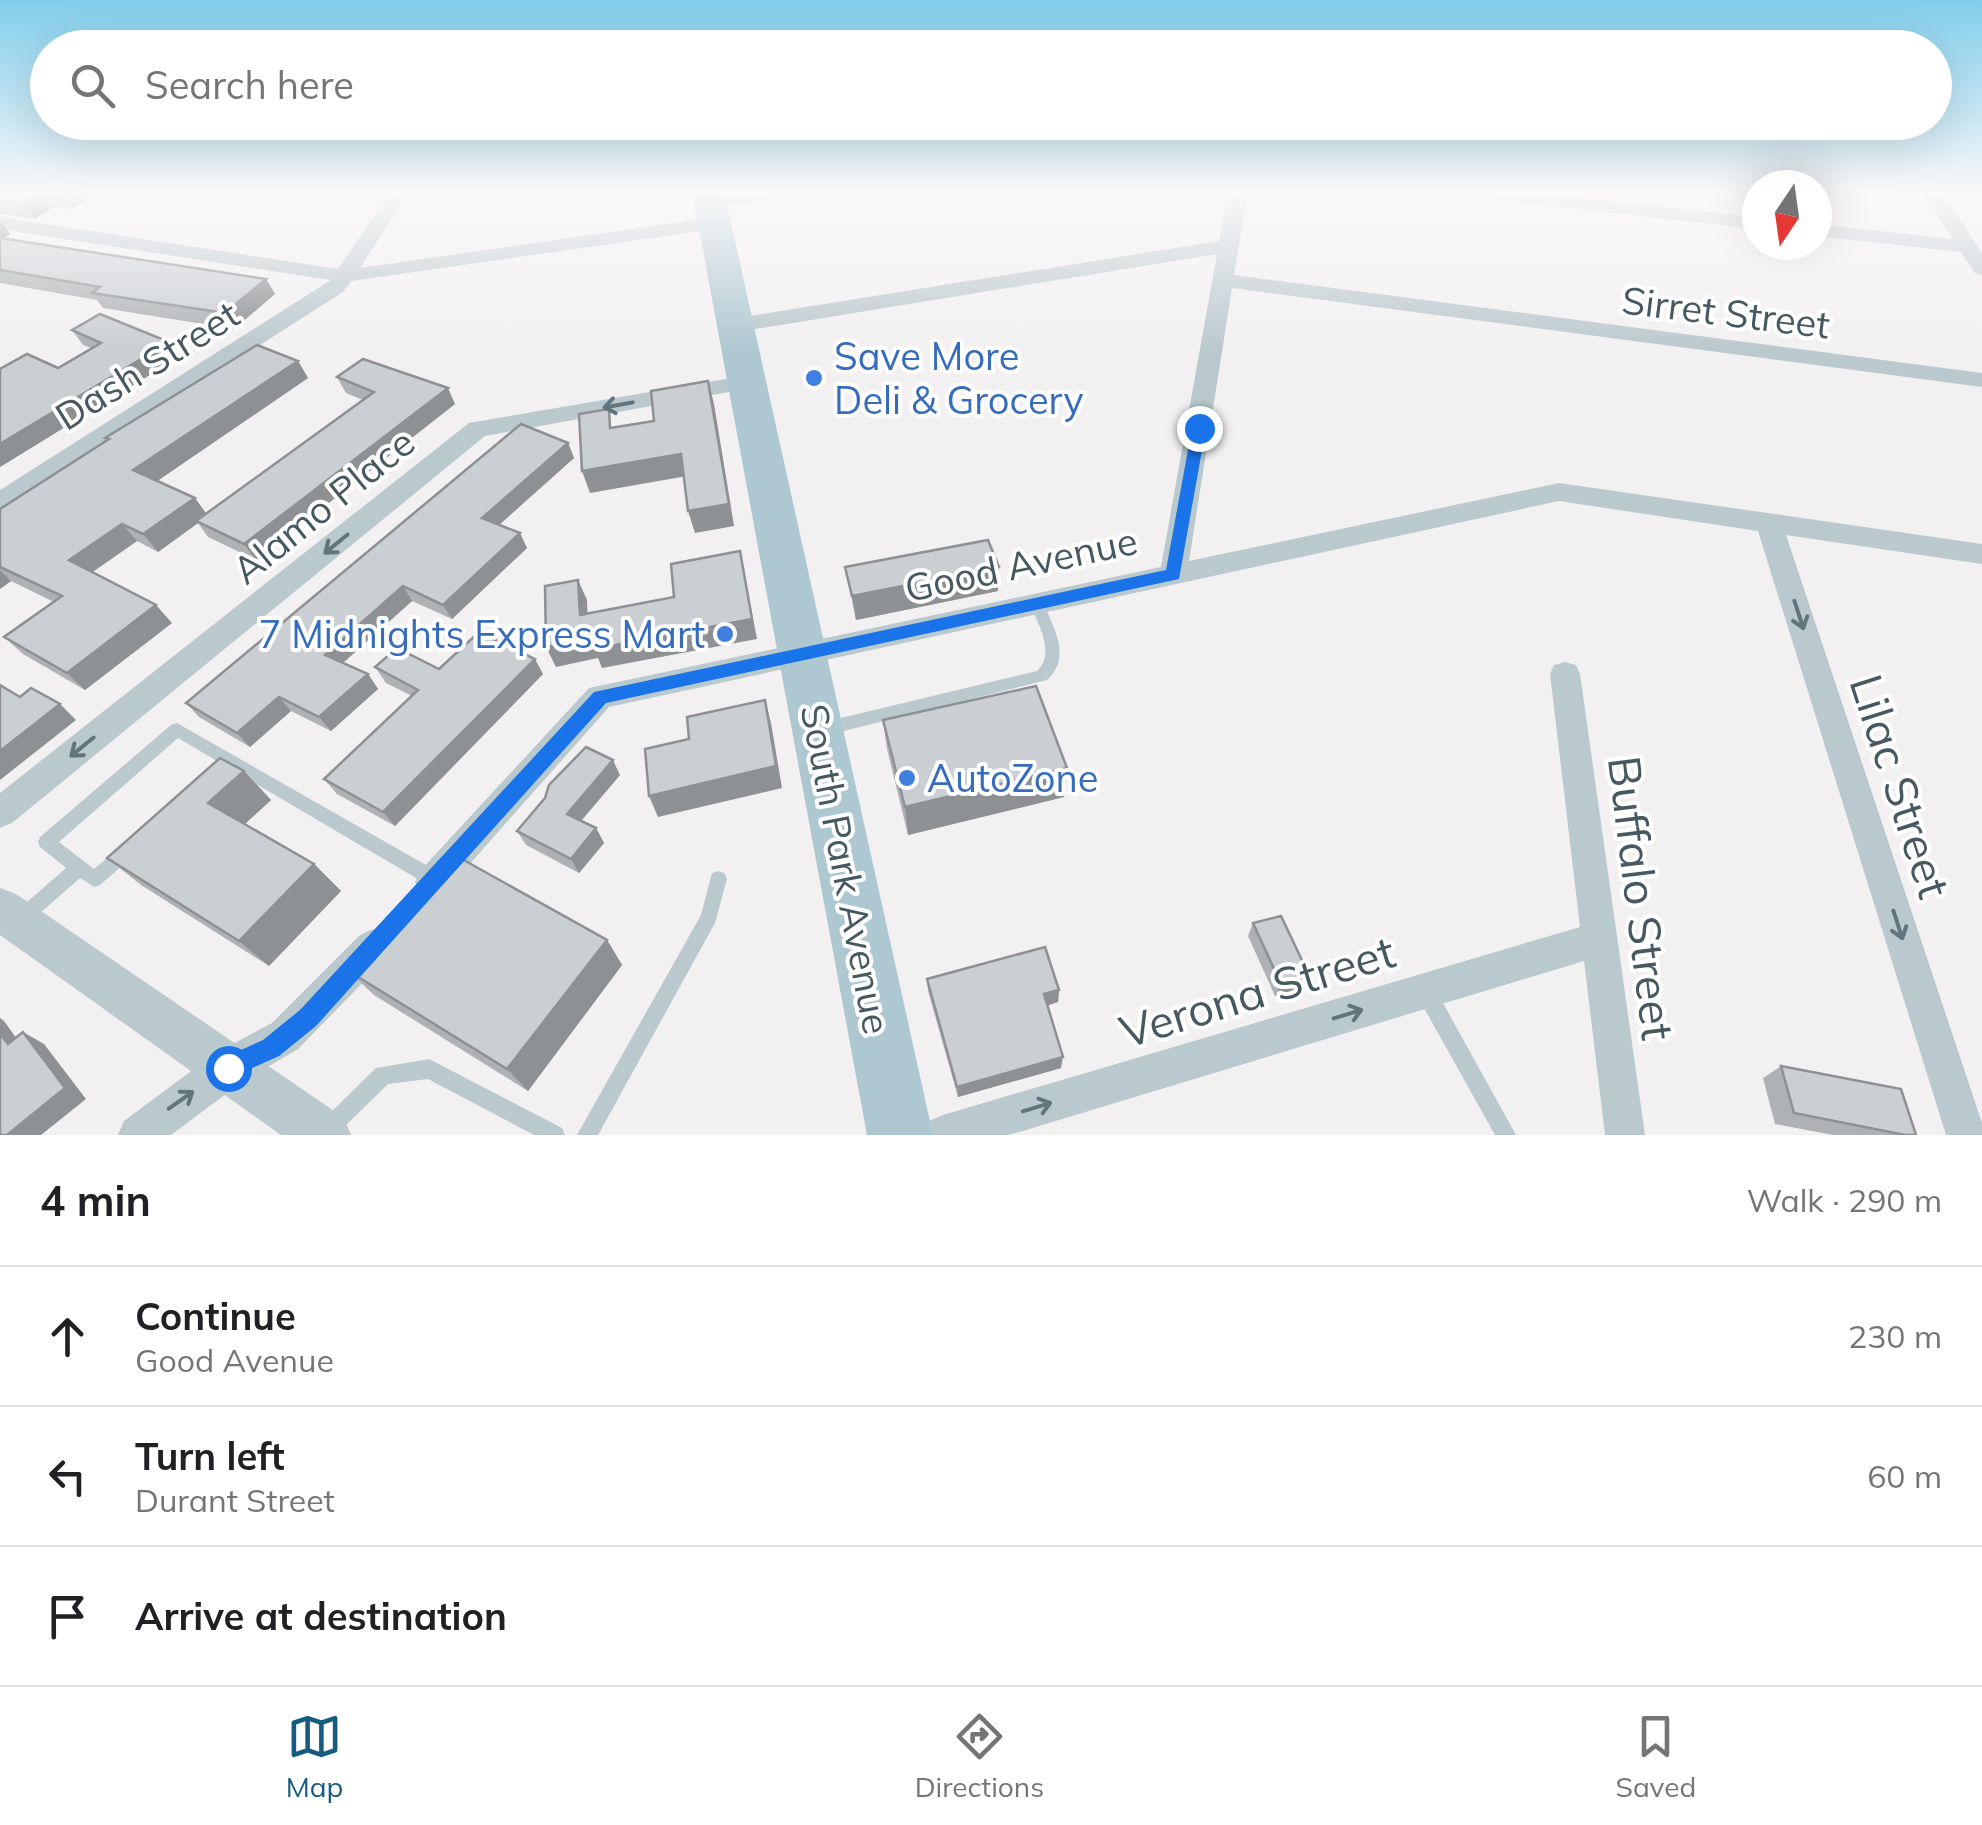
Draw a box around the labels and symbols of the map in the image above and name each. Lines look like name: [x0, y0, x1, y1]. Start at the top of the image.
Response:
north arrow: [1742, 170, 1832, 260]
street label: Sirret Street: [1619, 275, 1833, 349]
street label: Dash Street: [46, 290, 248, 440]
place label: Save More Deli & Grocery: [834, 332, 1084, 424]
marker: Save More Deli & Grocery: [803, 367, 825, 389]
one-way arrow: [602, 396, 635, 415]
route end: [1177, 406, 1223, 452]
street label: Alamo Place: [222, 418, 424, 594]
street label: Good Avenue: [900, 516, 1142, 612]
one-way arrow: [323, 533, 349, 555]
one-way arrow: [1791, 599, 1809, 631]
place label: 7 Midnights Express Mart: [258, 610, 705, 658]
marker: 7 Midnights Express Mart: [714, 623, 736, 645]
street label: Lilac Street: [1839, 667, 1963, 905]
street label: South Park Avenue: [790, 700, 902, 1038]
one-way arrow: [70, 736, 96, 758]
street label: Buffalo Street: [1597, 753, 1687, 1043]
place label: AutoZone: [927, 754, 1098, 802]
marker: AutoZone: [896, 767, 918, 789]
one-way arrow: [1890, 909, 1908, 940]
street label: Verona Street: [1113, 923, 1401, 1059]
one-way arrow: [1332, 1004, 1363, 1022]
route start: [206, 1046, 252, 1092]
one-way arrow: [167, 1090, 195, 1111]
one-way arrow: [1020, 1097, 1052, 1115]

